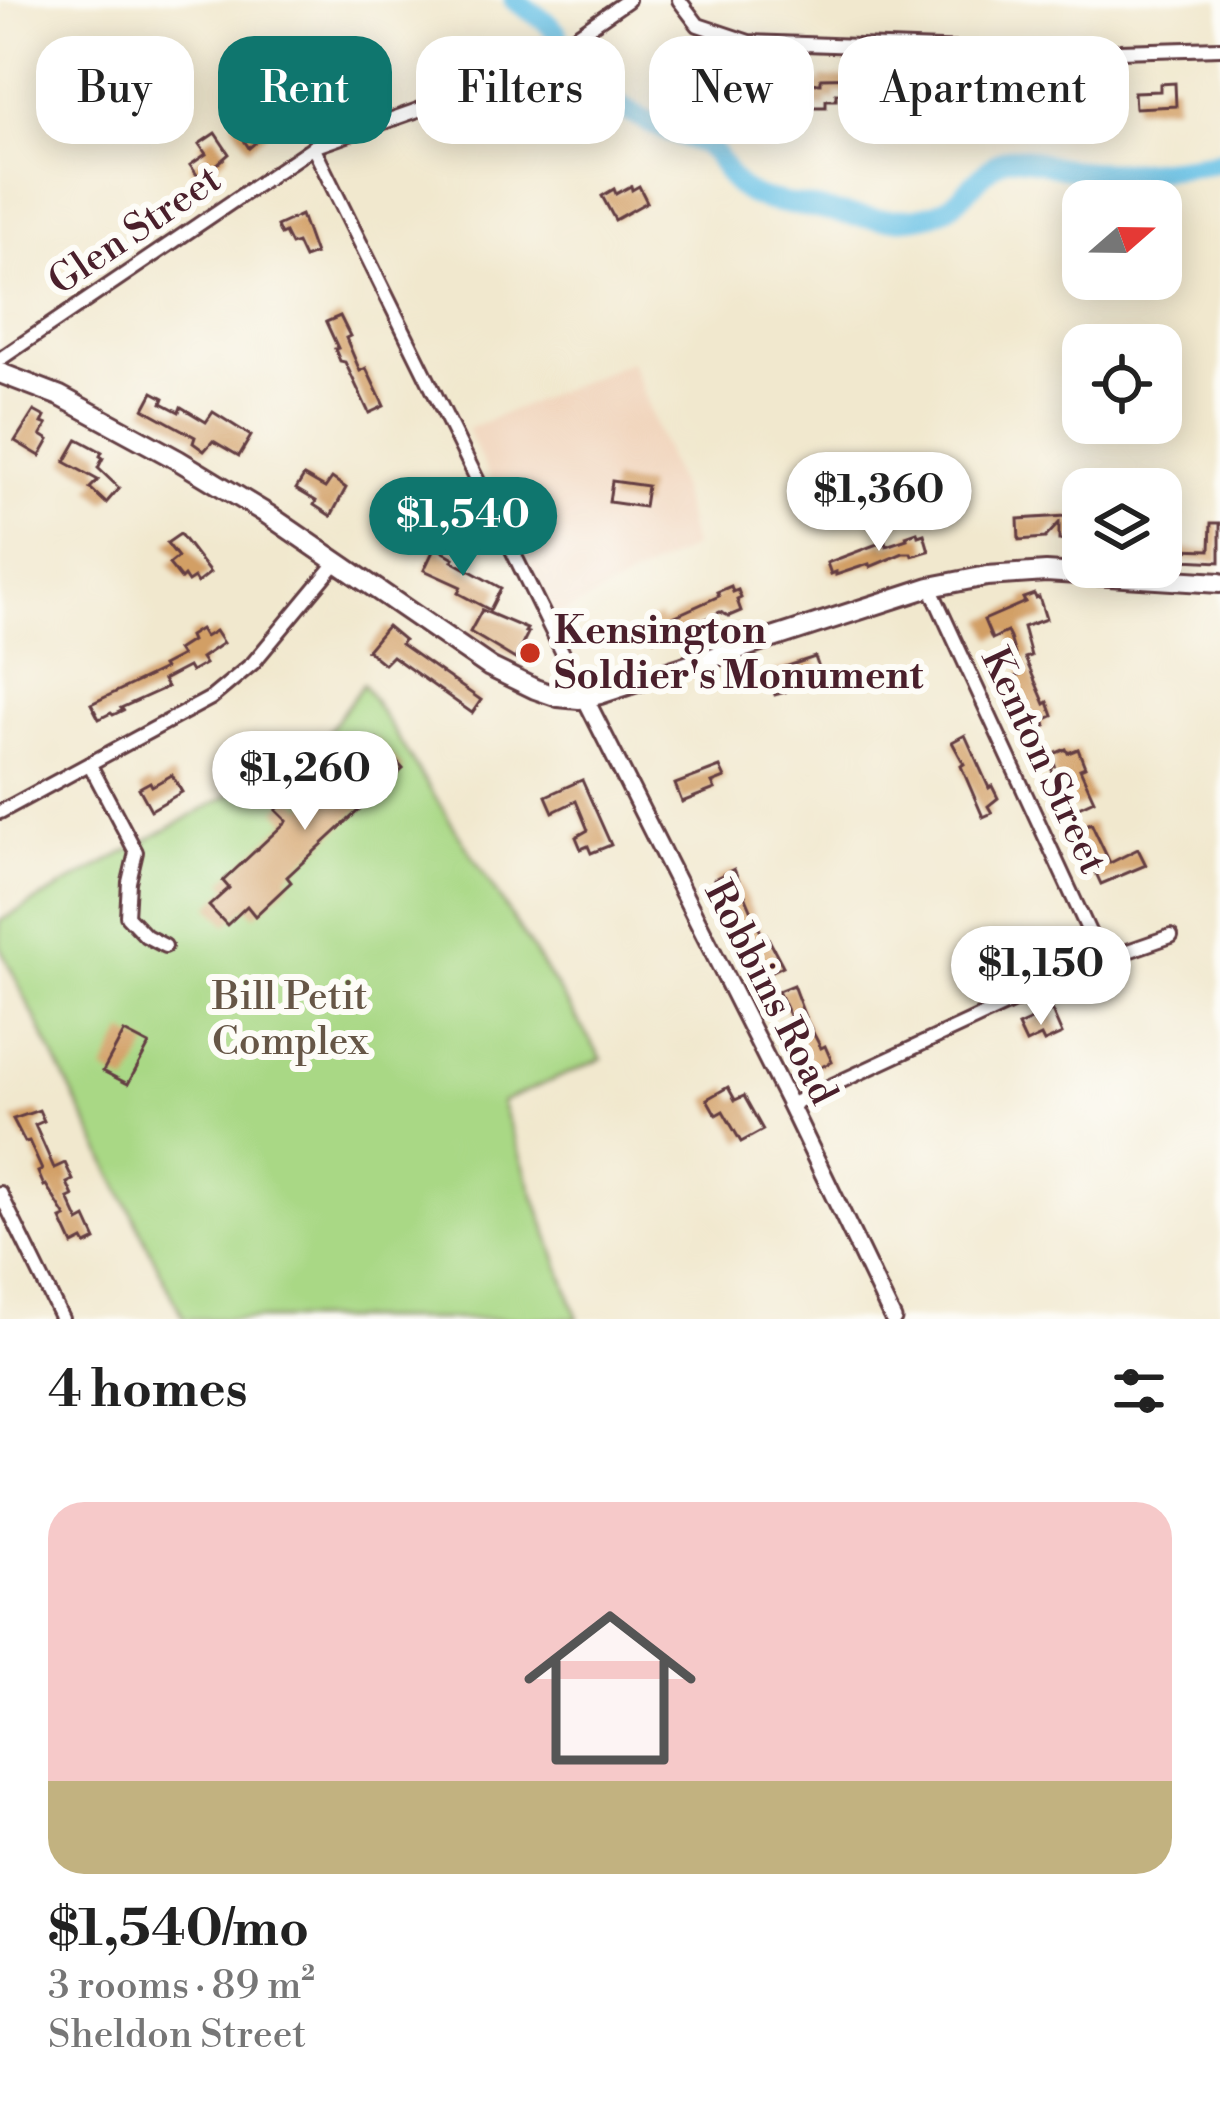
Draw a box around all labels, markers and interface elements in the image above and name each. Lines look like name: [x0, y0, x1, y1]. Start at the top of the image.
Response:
chip: Buy: [36, 36, 194, 144]
chip: Rent: [218, 36, 392, 144]
chip: Filters: [416, 36, 625, 144]
chip: New: [649, 36, 814, 144]
chip: Apartment: [838, 36, 1129, 144]
street label: Glen Street: [40, 155, 231, 306]
north arrow: [1062, 180, 1182, 300]
map controls: [1062, 180, 1182, 588]
button: locate: [1062, 324, 1182, 444]
pin: $1,360: [781, 452, 977, 554]
text: $1,360: [814, 466, 944, 515]
button: layers: [1062, 468, 1182, 588]
pin: $1,540: [365, 477, 561, 579]
text: $1,540: [396, 491, 530, 540]
place label: Kensington Soldier's Monument: [554, 607, 925, 701]
marker: Kensington Soldier's Monument: [517, 640, 543, 666]
street label: Kenton Street: [969, 640, 1117, 882]
pin: $1,260: [207, 731, 403, 833]
text: $1,260: [239, 745, 371, 794]
street label: Robbins Road: [693, 873, 847, 1113]
pin: $1,150: [943, 926, 1139, 1028]
text: $1,150: [978, 940, 1104, 989]
park label: Bill Petit Complex: [211, 973, 369, 1067]
icon: filters: [1106, 1358, 1172, 1424]
text: 4 homes: [48, 1359, 248, 1423]
icon: home: [502, 1580, 718, 1796]
text: $1,540/mo: [48, 1898, 309, 1962]
text: 3 rooms · 89 m²: [48, 1962, 315, 2011]
text: Sheldon Street: [48, 2011, 306, 2060]

